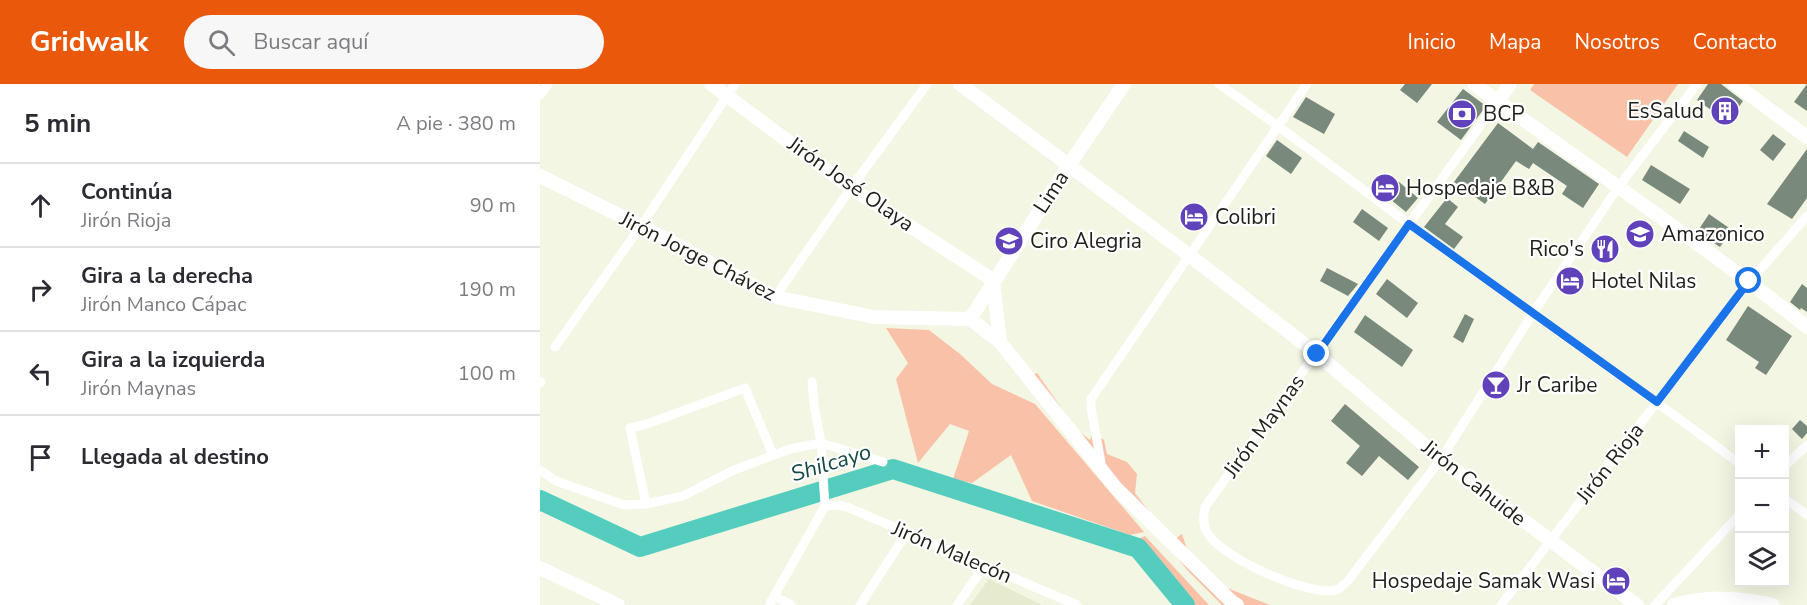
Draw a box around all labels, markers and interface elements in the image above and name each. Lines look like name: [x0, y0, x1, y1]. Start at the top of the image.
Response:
search box: [184, 15, 604, 69]
text: Gridwalk: [30, 23, 148, 61]
icon: search: [205, 26, 238, 59]
text: Buscar aquí: [253, 27, 368, 57]
text: Inicio: [1408, 28, 1456, 56]
text: Mapa: [1489, 28, 1541, 56]
text: Nosotros: [1574, 28, 1660, 56]
text: Contacto: [1693, 28, 1777, 56]
building icon: EsSalud: [1709, 95, 1741, 127]
place label: EsSalud: [1628, 97, 1704, 125]
bank icon: BCP: [1446, 98, 1478, 130]
place label: BCP: [1483, 100, 1525, 128]
text: 5 min: [24, 106, 91, 141]
text: A pie · 380 m: [396, 110, 516, 137]
street label: Jirón José Olaya: [781, 129, 920, 238]
street label: Lima: [1027, 165, 1075, 219]
hotel icon: Hospedaje B&B: [1369, 172, 1401, 204]
place label: Hospedaje B&B: [1406, 174, 1555, 202]
text: Continúa: [81, 177, 172, 207]
icon: ahead: [24, 189, 57, 222]
text: 90 m: [470, 192, 516, 219]
hotel icon: Colibri: [1178, 201, 1210, 233]
place label: Colibri: [1215, 203, 1276, 231]
street label: Jirón Jorge Chávez: [614, 204, 781, 308]
text: Jirón Rioja: [81, 207, 171, 234]
school or university icon: Amazonico: [1624, 218, 1656, 250]
place label: Amazonico: [1661, 220, 1765, 248]
school or university icon: Ciro Alegria: [993, 225, 1025, 257]
place label: Ciro Alegria: [1030, 227, 1142, 255]
restaurant icon: Rico's: [1589, 233, 1621, 265]
place label: Rico's: [1529, 235, 1584, 263]
text: Gira a la derecha: [81, 261, 253, 291]
hotel icon: Hotel Nilas: [1554, 265, 1586, 297]
place label: Hotel Nilas: [1591, 267, 1696, 295]
route start: [1735, 267, 1761, 293]
icon: right: [24, 273, 57, 306]
text: 190 m: [458, 276, 516, 303]
text: Jirón Manco Cápac: [81, 291, 246, 318]
route end: [1303, 340, 1329, 366]
text: Gira a la izquierda: [81, 345, 265, 375]
icon: left: [24, 357, 57, 390]
text: 100 m: [458, 360, 516, 387]
street label: Jirón Maynas: [1217, 369, 1311, 484]
bar icon: Jr Caribe: [1480, 369, 1512, 401]
place label: Jr Caribe: [1516, 371, 1597, 399]
text: Jirón Maynas: [81, 375, 196, 402]
street label: Jirón Rioja: [1569, 417, 1650, 510]
map controls: [1735, 425, 1789, 587]
button: +: [1735, 425, 1789, 479]
street label: Jirón Cahuide: [1415, 433, 1532, 533]
water label: Shilcayo: [787, 437, 875, 489]
icon: arrive: [24, 441, 57, 474]
text: Llegada al destino: [81, 442, 269, 472]
button: −: [1735, 479, 1789, 533]
street label: Jirón Malecón: [887, 514, 1016, 590]
button: layers: [1735, 533, 1789, 587]
hotel icon: Hospedaje Samak Wasi: [1600, 565, 1632, 597]
place label: Hospedaje Samak Wasi: [1372, 567, 1595, 595]

